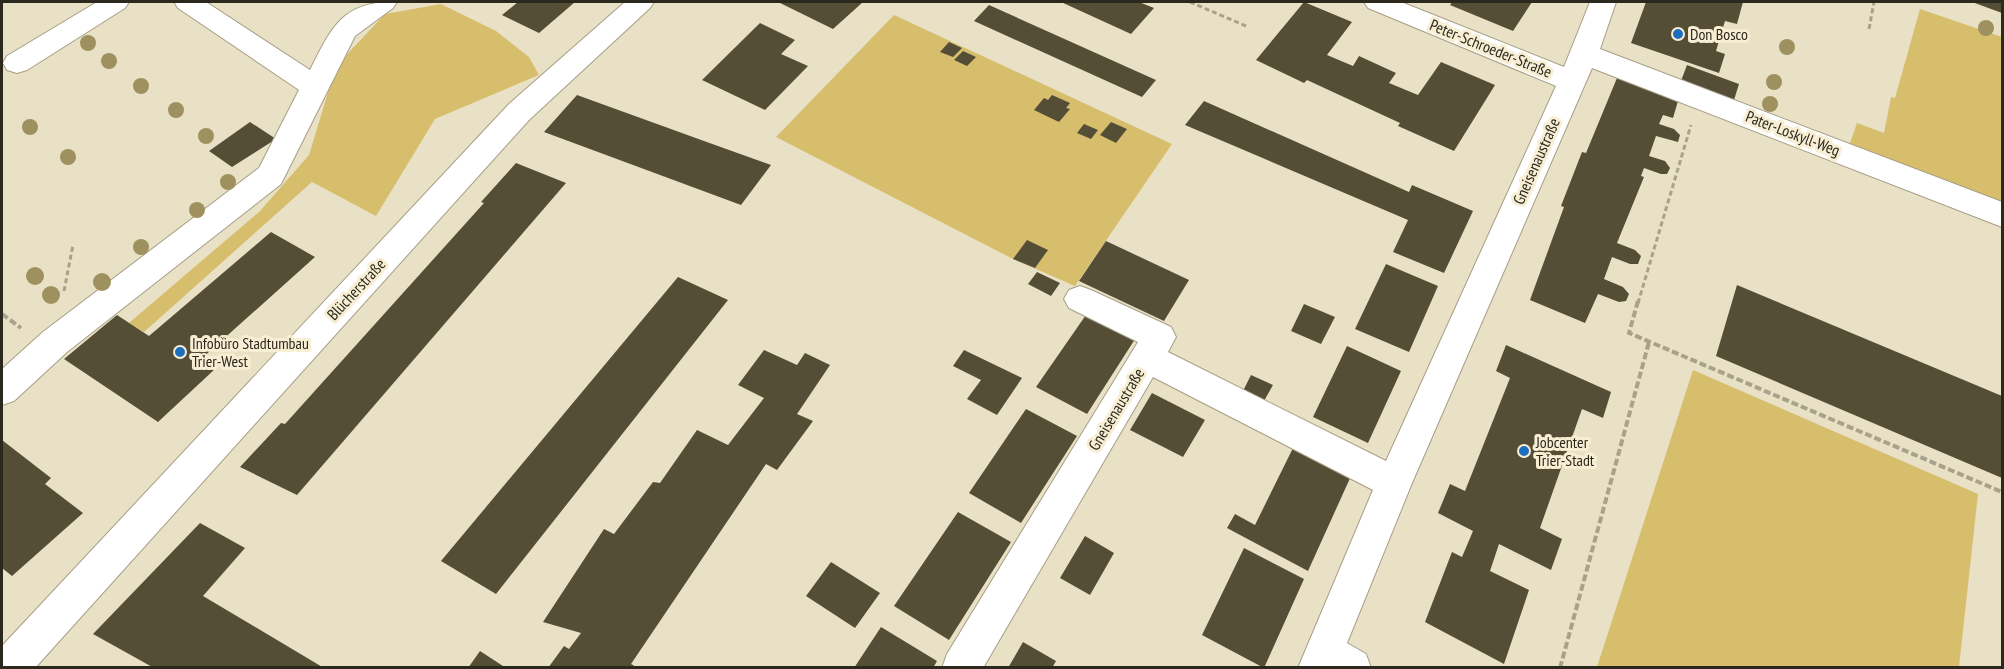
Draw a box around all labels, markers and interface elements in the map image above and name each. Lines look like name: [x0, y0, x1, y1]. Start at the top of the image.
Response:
street label: Peter-Schroeder-Straße: [1427, 14, 1555, 82]
place label: Don Bosco: [1690, 24, 1748, 44]
marker: Don Bosco: [1671, 27, 1685, 41]
street label: Pater-Loskyll-Weg: [1743, 106, 1843, 160]
street label: Gneisenaustraße: [1508, 115, 1564, 207]
street label: Blücherstraße: [322, 254, 390, 324]
place label: Infobüro Stadtumbau Trier-West: [192, 333, 309, 371]
marker: Infobüro Stadtumbau Trier-West: [173, 345, 187, 359]
street label: Gneisenaustraße: [1084, 364, 1148, 454]
place label: Jobcenter Trier-Stadt: [1535, 432, 1595, 470]
marker: Jobcenter Trier-Stadt: [1517, 444, 1531, 458]

